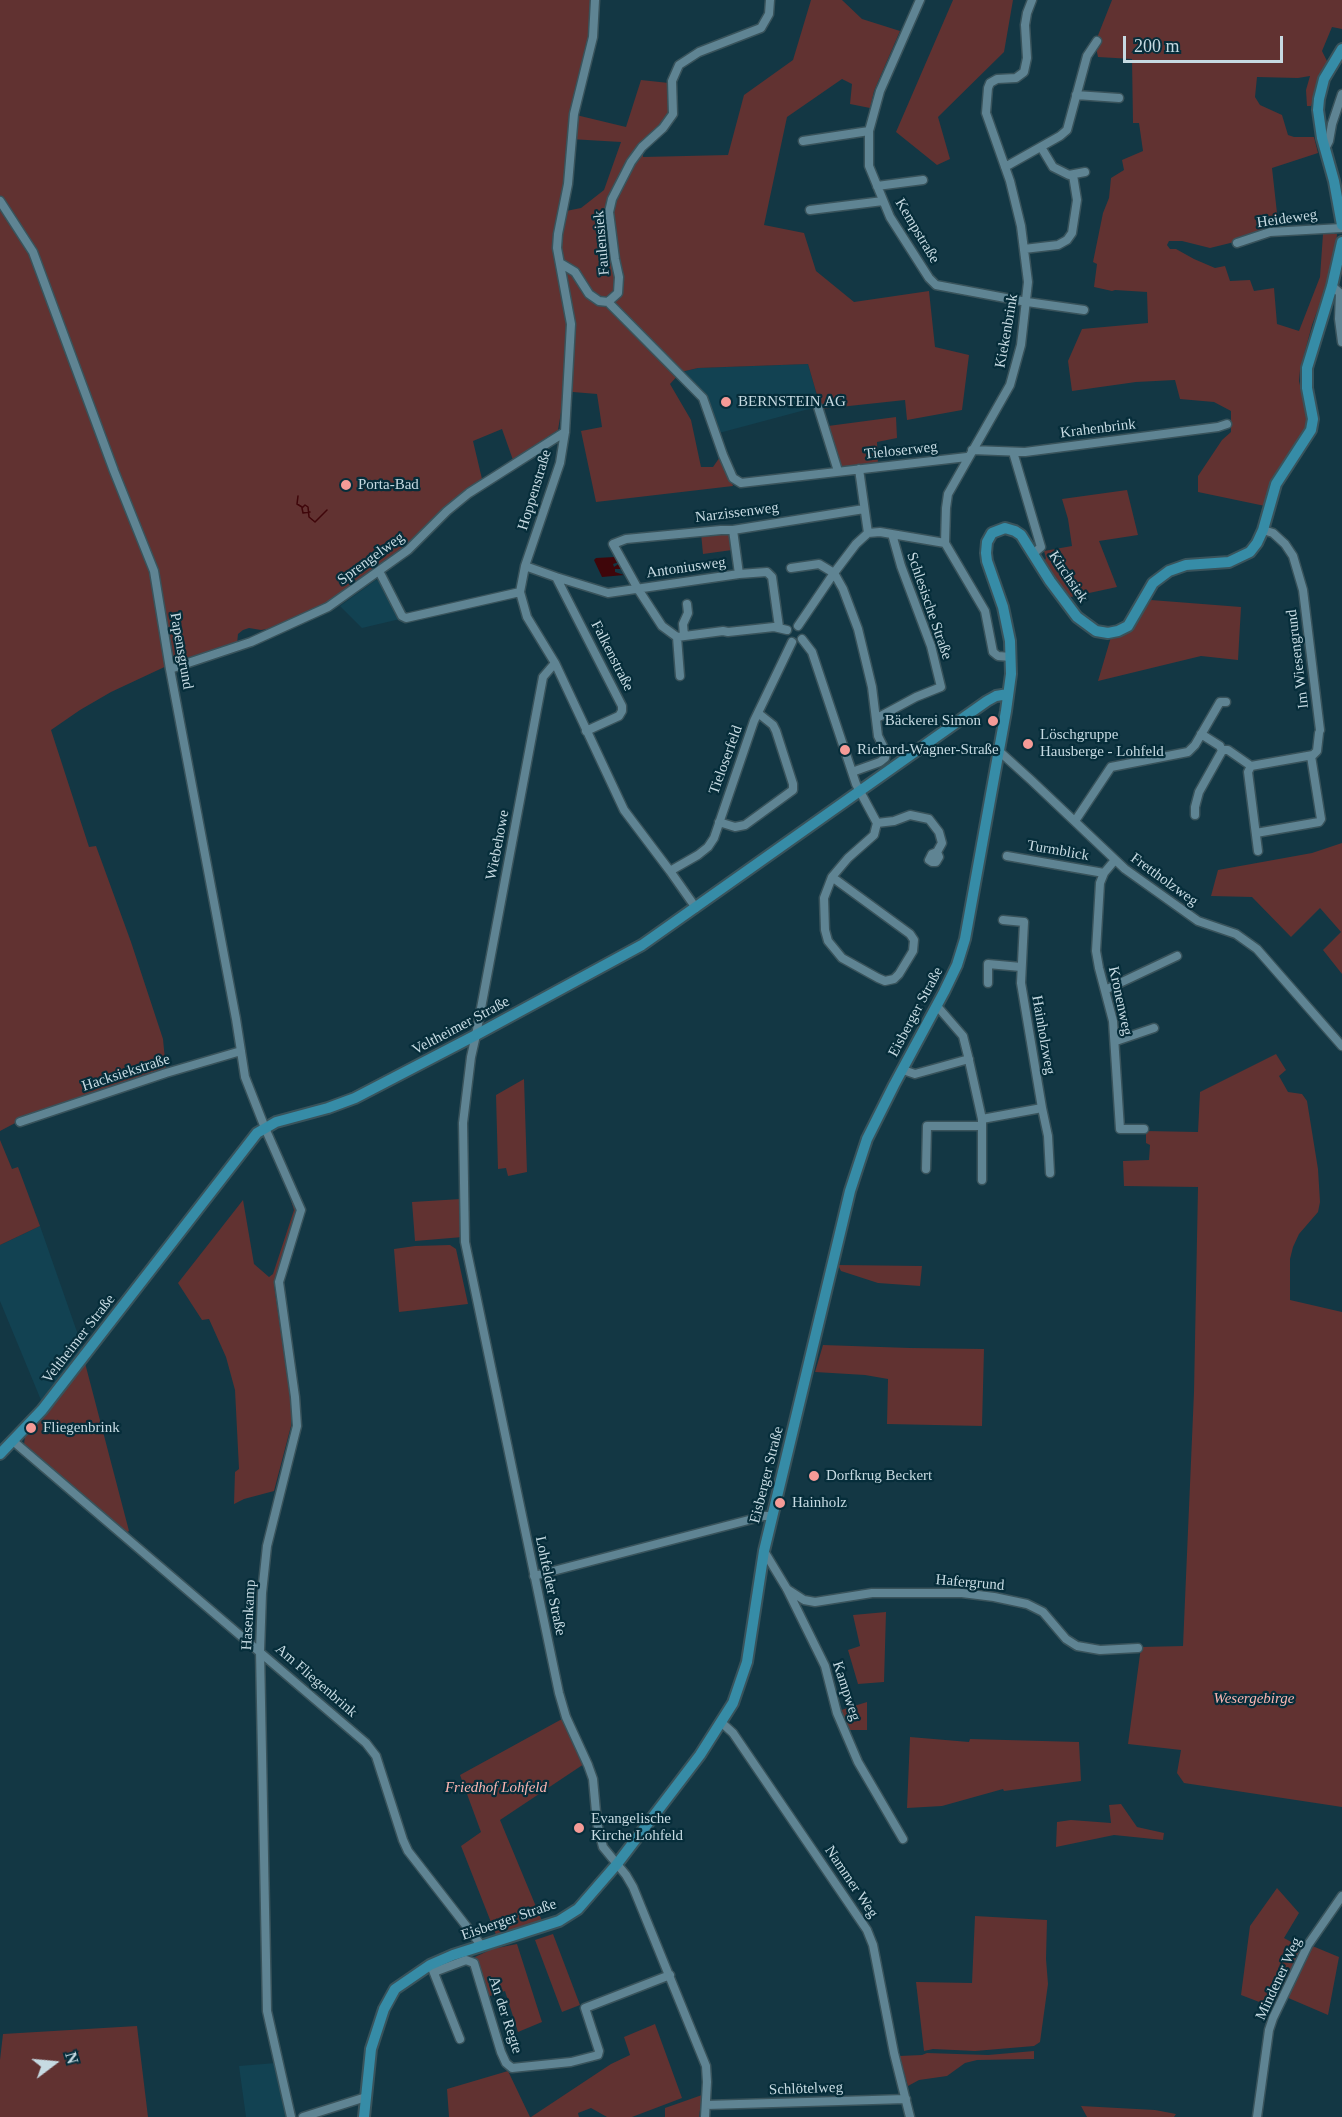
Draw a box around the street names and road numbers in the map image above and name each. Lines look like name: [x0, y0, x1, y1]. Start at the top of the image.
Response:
street label: Kempstraße: [891, 195, 943, 267]
street label: Heideweg: [1256, 206, 1318, 232]
street label: Faulensiek: [590, 210, 614, 276]
street label: Kiekenbrink: [992, 293, 1022, 369]
street label: Krahenbrink: [1059, 415, 1137, 443]
street label: Tieloserweg: [863, 438, 939, 464]
street label: Hoppenstraße: [514, 448, 556, 532]
street label: Narzissenweg: [694, 499, 780, 527]
street label: Sprengelweg: [334, 529, 408, 589]
street label: Kirchsiek: [1044, 548, 1092, 606]
street label: Schlesische Straße: [902, 550, 956, 662]
street label: Antoniusweg: [645, 554, 727, 582]
street label: Im Wiesengrund: [1283, 608, 1313, 710]
street label: Papensgrund: [165, 611, 197, 691]
street label: Falkenstraße: [587, 618, 637, 694]
street label: Tieloserfeld: [705, 723, 747, 797]
street label: Wiebehowe: [482, 808, 514, 882]
street label: Turmblick: [1026, 837, 1090, 865]
street label: Frettholzweg: [1127, 849, 1201, 911]
street label: Eisberger Straße: [885, 964, 947, 1060]
street label: Kronenweg: [1104, 965, 1136, 1037]
street label: Veltheimer Straße: [409, 993, 513, 1059]
street label: Hainholzweg: [1027, 994, 1059, 1076]
street label: Hacksiekstraße: [80, 1050, 172, 1096]
street label: Veltheimer Straße: [39, 1291, 119, 1387]
street label: Eisberger Straße: [746, 1425, 788, 1525]
street label: Lohfelder Straße: [531, 1535, 569, 1637]
street label: Hafergrund: [935, 1571, 1005, 1595]
street label: Hasenkamp: [238, 1579, 260, 1651]
street label: Am Fliegenbrink: [271, 1640, 361, 1722]
street label: Kampweg: [828, 1659, 864, 1723]
street label: Nammer Weg: [820, 1842, 882, 1922]
street label: Eisberger Straße: [459, 1895, 559, 1945]
street label: Mindener Weg: [1252, 1935, 1306, 2023]
street label: An der Regte: [484, 1974, 526, 2056]
street label: Schlötelweg: [769, 2079, 843, 2099]

